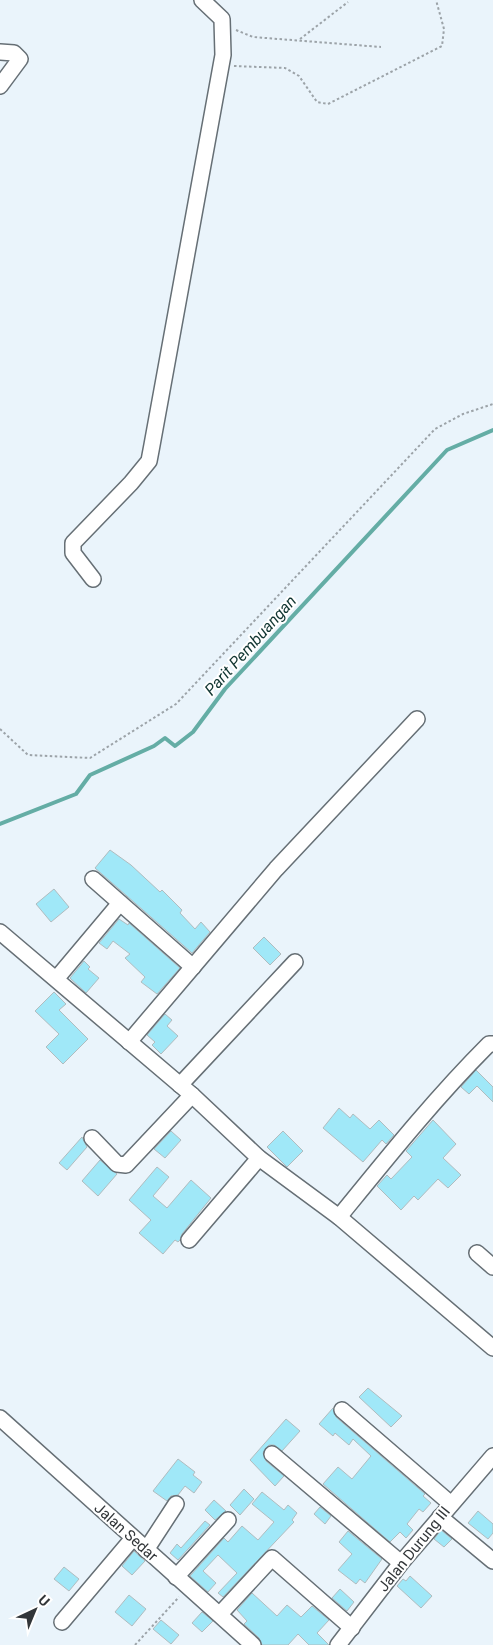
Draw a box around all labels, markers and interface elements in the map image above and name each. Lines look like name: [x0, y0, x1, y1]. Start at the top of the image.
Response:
water label: Parit Pembuangan: [201, 592, 300, 699]
street label: Jalan Sedar: [91, 1499, 161, 1565]
street label: Jalan Durung III: [374, 1503, 454, 1595]
north arrow: [10, 1585, 60, 1635]
text: U: [35, 1592, 53, 1610]

